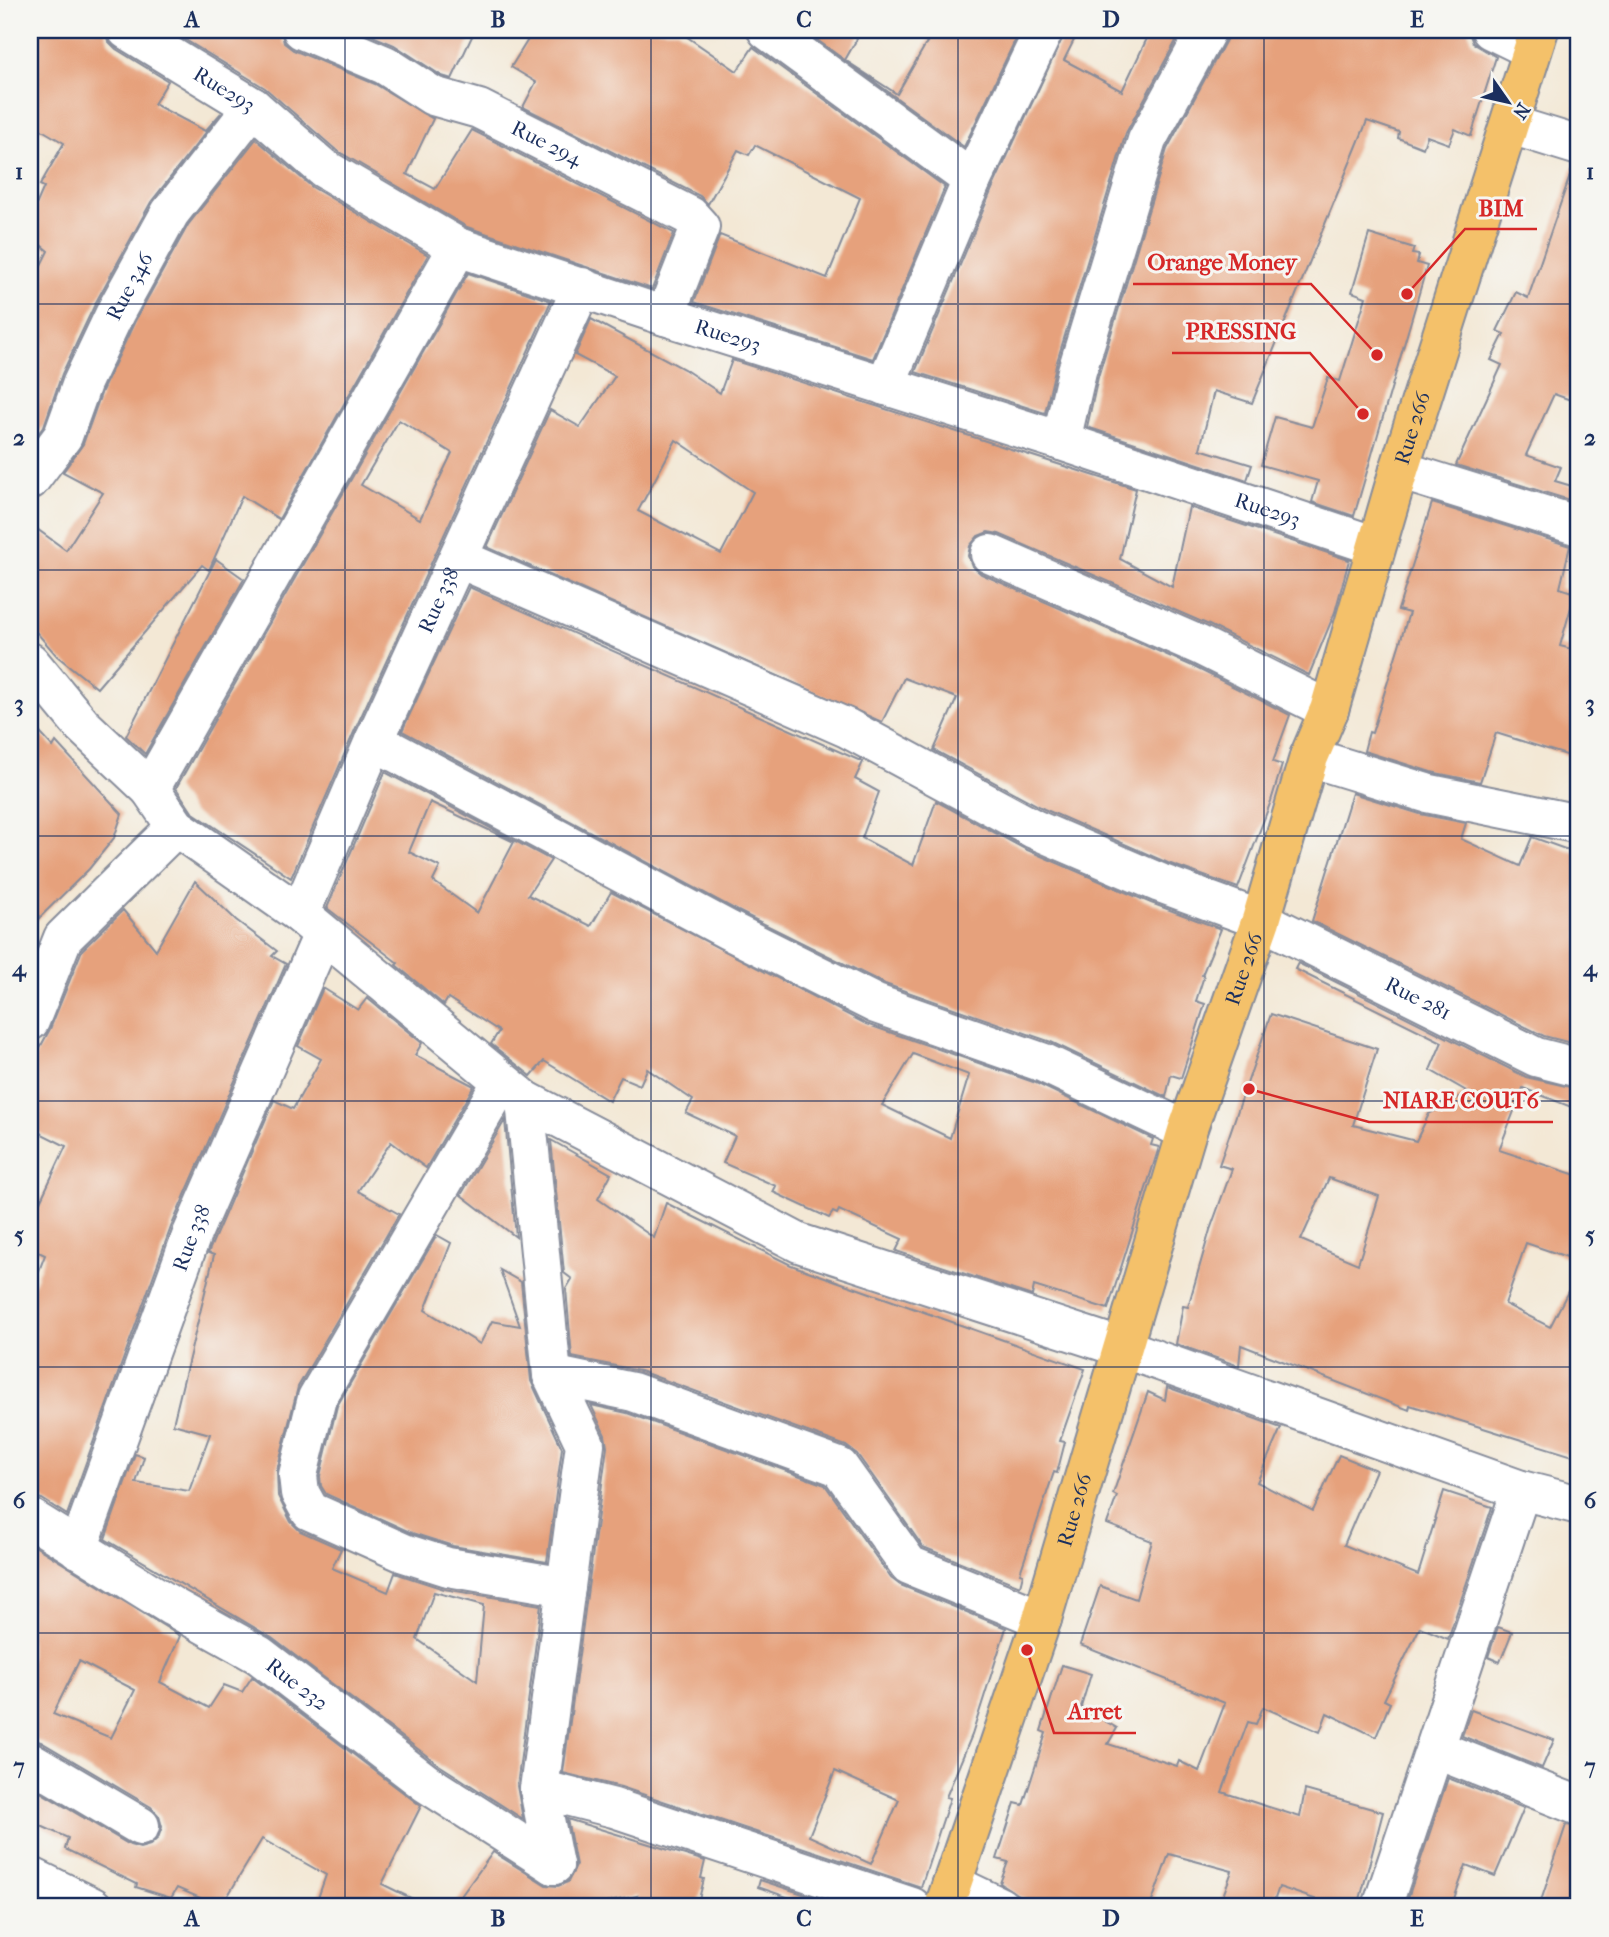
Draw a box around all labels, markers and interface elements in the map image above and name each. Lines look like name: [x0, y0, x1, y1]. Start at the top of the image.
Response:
text: A: [183, 6, 201, 33]
text: B: [491, 6, 506, 33]
text: C: [796, 6, 812, 33]
text: D: [1102, 6, 1120, 33]
text: E: [1410, 6, 1424, 33]
street label: Rue293: [189, 62, 259, 117]
north arrow: [1472, 66, 1542, 136]
text: N: [1508, 99, 1534, 124]
street label: Rue 294: [508, 116, 586, 171]
text: 1: [15, 158, 23, 185]
text: 1: [1586, 158, 1594, 185]
callout: BIM: [1465, 185, 1537, 229]
text: BIM: [1479, 195, 1523, 222]
callout: Orange Money: [1133, 240, 1311, 284]
street label: Rue 346: [101, 248, 158, 324]
text: Orange Money: [1147, 249, 1298, 276]
callout: PRESSING: [1172, 309, 1310, 353]
street label: Rue293: [692, 314, 764, 357]
text: PRESSING: [1186, 318, 1296, 345]
street label: Rue 266: [1390, 388, 1435, 467]
text: 2: [13, 424, 25, 451]
text: 2: [1584, 424, 1596, 451]
street label: Rue293: [1232, 488, 1303, 532]
street label: Rue 338: [413, 564, 464, 637]
text: 3: [14, 690, 24, 717]
text: 3: [1585, 690, 1595, 717]
street label: Rue 266: [1220, 929, 1268, 1008]
text: 4: [11, 955, 27, 982]
text: 4: [1582, 955, 1598, 982]
street label: Rue 281: [1381, 972, 1455, 1025]
callout: NIARE COUT6: [1369, 1078, 1553, 1122]
text: NIARE COUT6: [1383, 1087, 1540, 1114]
street label: Rue 338: [168, 1201, 215, 1274]
text: 5: [14, 1221, 24, 1248]
text: 5: [1585, 1221, 1595, 1248]
street label: Rue 266: [1052, 1470, 1097, 1549]
text: 6: [13, 1487, 26, 1514]
text: 6: [1584, 1487, 1597, 1514]
street label: Rue 232: [261, 1653, 333, 1716]
callout: Arret: [1054, 1689, 1136, 1733]
text: Arret: [1066, 1698, 1123, 1725]
text: 7: [12, 1753, 25, 1780]
text: 7: [1583, 1753, 1596, 1780]
text: A: [183, 1905, 201, 1932]
text: B: [491, 1905, 506, 1932]
text: C: [796, 1905, 812, 1932]
text: D: [1102, 1905, 1120, 1932]
text: E: [1410, 1905, 1424, 1932]

